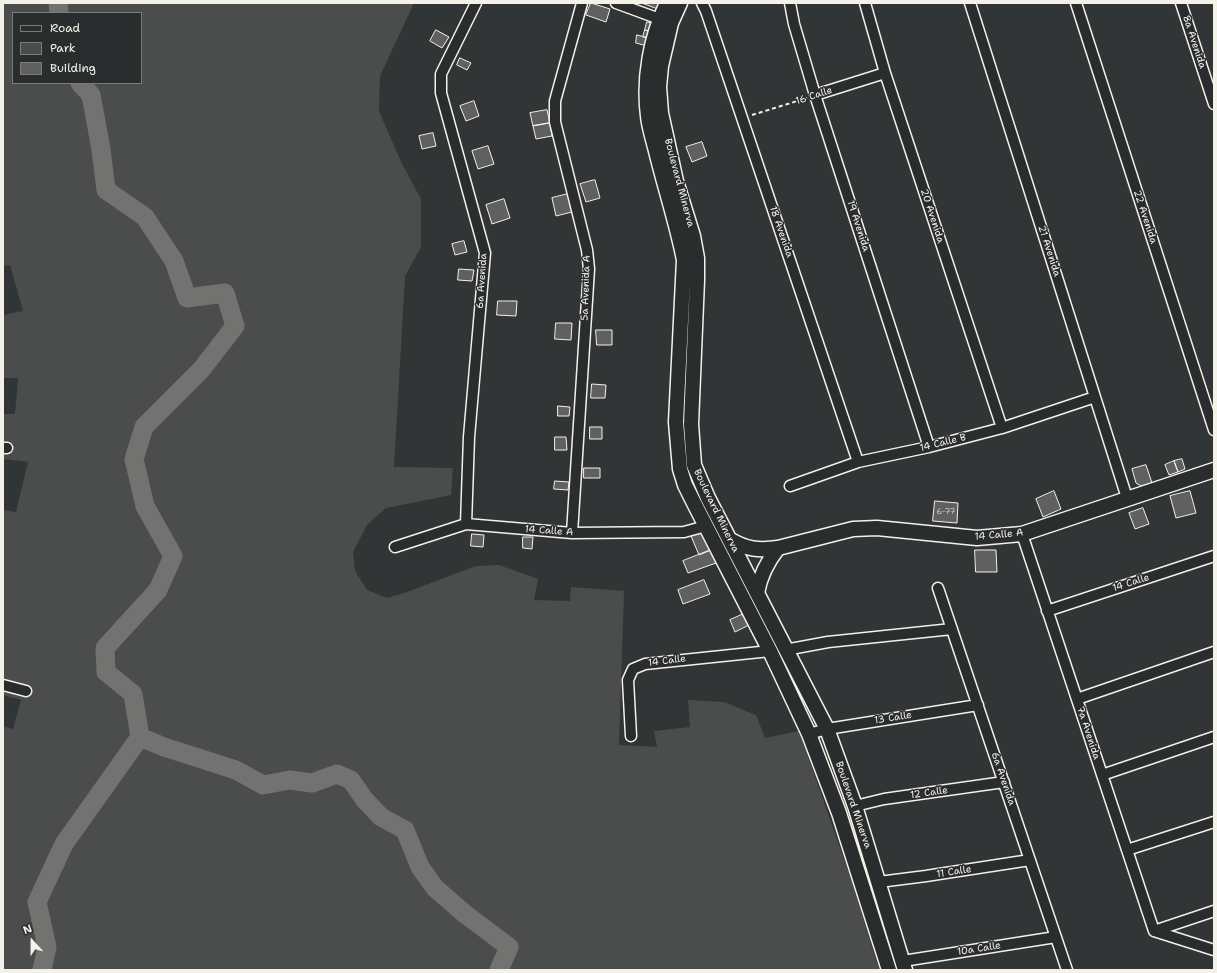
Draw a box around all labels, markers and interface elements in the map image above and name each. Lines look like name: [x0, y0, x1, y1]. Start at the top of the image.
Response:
legend: [12, 12, 142, 84]
street label: 8a Avenida: [1180, 14, 1208, 70]
text: Road: [50, 20, 80, 36]
text: Park: [50, 40, 76, 56]
text: Building: [50, 60, 96, 76]
street label: 16 Calle: [794, 84, 834, 108]
street label: Boulevard Minerva: [661, 137, 697, 229]
street label: 20 Avenida: [918, 187, 946, 245]
street label: 22 Avenida: [1131, 188, 1159, 246]
street label: 19 Avenida: [844, 199, 872, 253]
street label: 18 Avenida: [767, 205, 795, 259]
street label: 21 Avenida: [1035, 224, 1063, 278]
street label: 6a Avenida: [474, 253, 490, 309]
street label: 5a Avenida A: [579, 255, 593, 321]
street label: 14 Calle B: [919, 431, 967, 455]
street label: Boulevard Minerva: [691, 467, 741, 555]
house number: 6-77: [937, 507, 955, 517]
street label: 14 Calle A: [524, 523, 574, 539]
street label: 14 Calle A: [974, 527, 1024, 543]
street label: 14 Calle: [1111, 571, 1151, 595]
street label: 14 Calle: [647, 653, 687, 669]
street label: 7a Avenida: [1074, 705, 1102, 761]
street label: 13 Calle: [873, 709, 913, 727]
street label: 6a Avenida: [988, 751, 1018, 807]
street label: Boulevard Minerva: [832, 760, 874, 850]
street label: 12 Calle: [909, 784, 949, 802]
street label: 11 Calle: [936, 863, 972, 881]
north arrow: [12, 921, 52, 961]
text: N: [21, 921, 34, 938]
street label: 10a Calle: [956, 940, 1002, 958]

